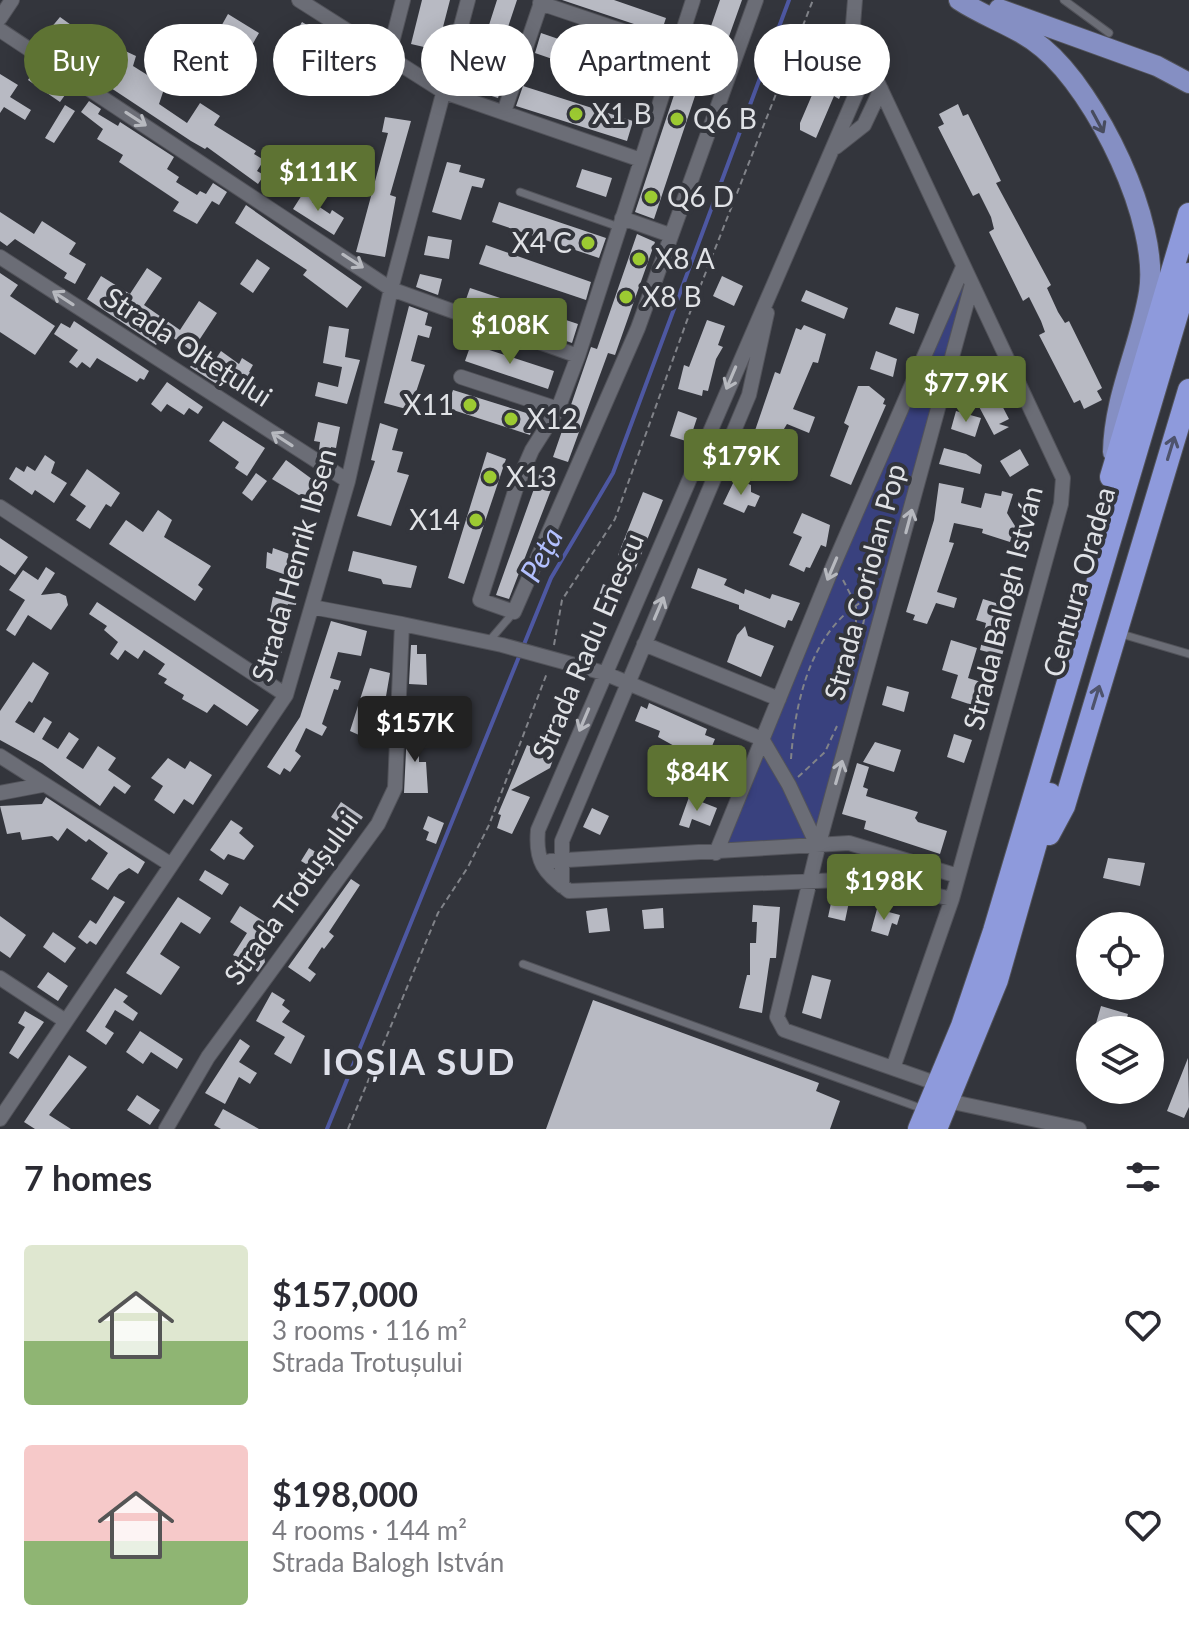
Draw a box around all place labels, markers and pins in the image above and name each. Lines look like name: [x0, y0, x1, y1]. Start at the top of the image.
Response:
place label: X1 B: [592, 96, 652, 130]
place label: Q6 B: [693, 101, 757, 135]
marker: X1 B: [567, 105, 585, 123]
marker: Q6 B: [668, 110, 686, 128]
pin: $111K: [262, 145, 374, 213]
place label: Q6 D: [667, 179, 734, 213]
marker: Q6 D: [642, 188, 660, 206]
place label: X4 C: [512, 225, 572, 259]
marker: X4 C: [579, 234, 597, 252]
place label: X8 A: [655, 241, 715, 275]
marker: X8 A: [630, 250, 648, 268]
place label: X8 B: [642, 279, 702, 313]
marker: X8 B: [617, 288, 635, 306]
pin: $108K: [454, 298, 566, 366]
pin: $77.9K: [901, 356, 1031, 424]
place label: X11: [403, 387, 454, 421]
marker: X11: [461, 396, 479, 414]
place label: X12: [527, 401, 578, 435]
marker: X12: [502, 410, 520, 428]
pin: $179K: [685, 429, 797, 497]
place label: X13: [506, 459, 557, 493]
marker: X13: [481, 468, 499, 486]
place label: X14: [409, 502, 460, 536]
marker: X14: [467, 511, 485, 529]
pin: $157K: [359, 696, 471, 764]
pin: $84K: [650, 745, 744, 813]
pin: $198K: [828, 854, 940, 922]

